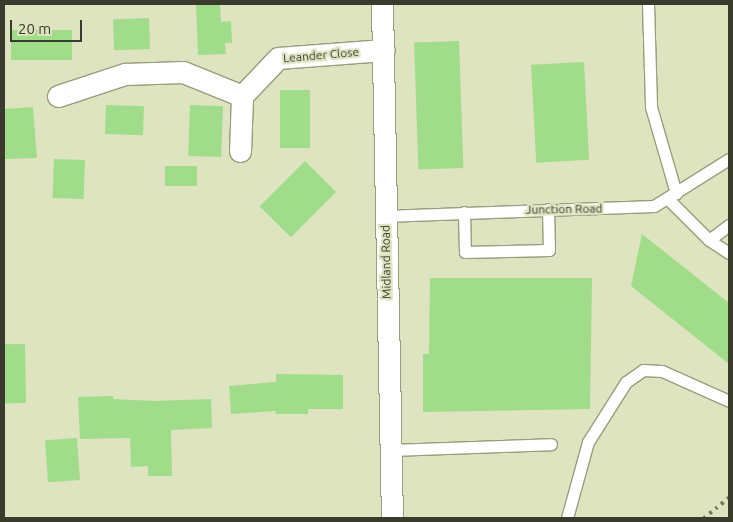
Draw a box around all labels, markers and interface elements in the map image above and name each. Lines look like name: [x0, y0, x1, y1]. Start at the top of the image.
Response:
scale bar: [12, 10, 85, 42]
text: 20 m: [18, 20, 51, 37]
street label: Leander Close: [282, 45, 360, 65]
street label: Junction Road: [525, 201, 603, 217]
street label: Midland Road: [378, 225, 394, 299]

